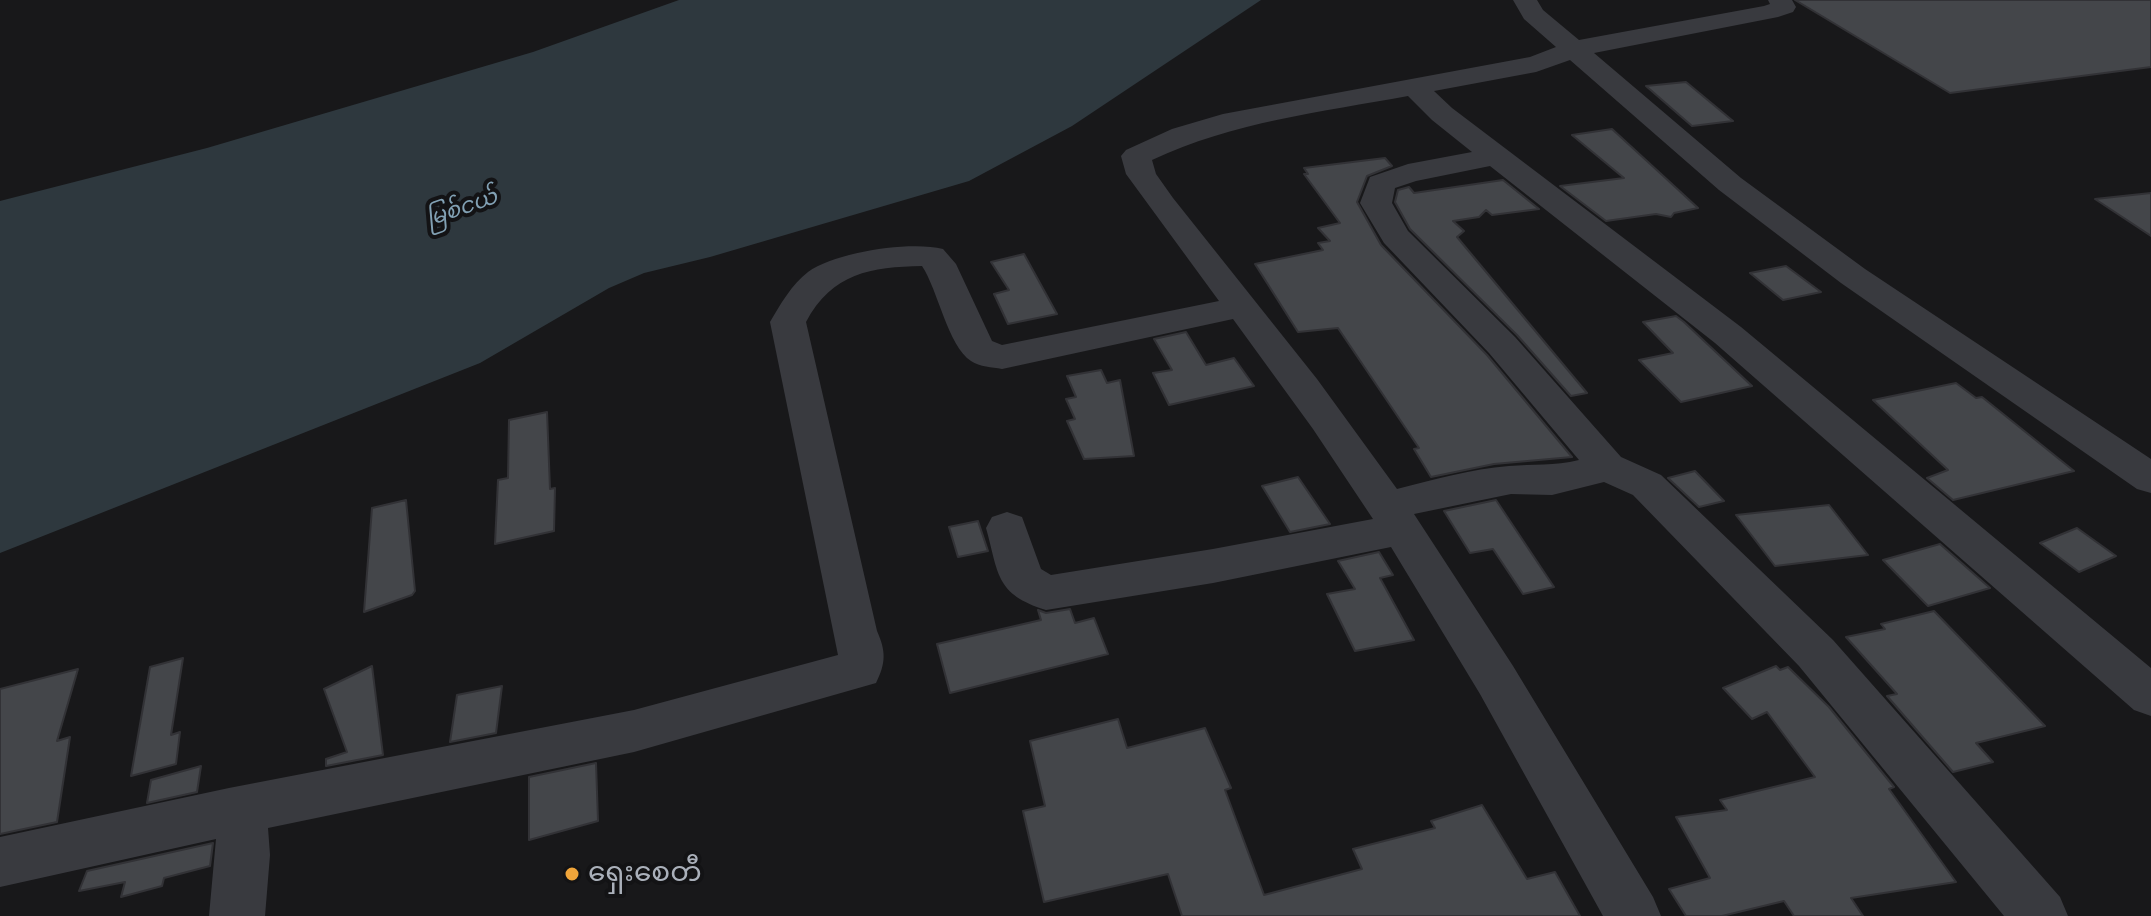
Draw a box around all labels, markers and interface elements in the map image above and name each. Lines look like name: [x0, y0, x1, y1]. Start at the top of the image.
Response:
water label: မြစ်ငယ်: [423, 185, 501, 233]
place label: ရှေးစေတီ: [588, 857, 702, 891]
marker: ရှေးစေတီ: [563, 865, 581, 883]

